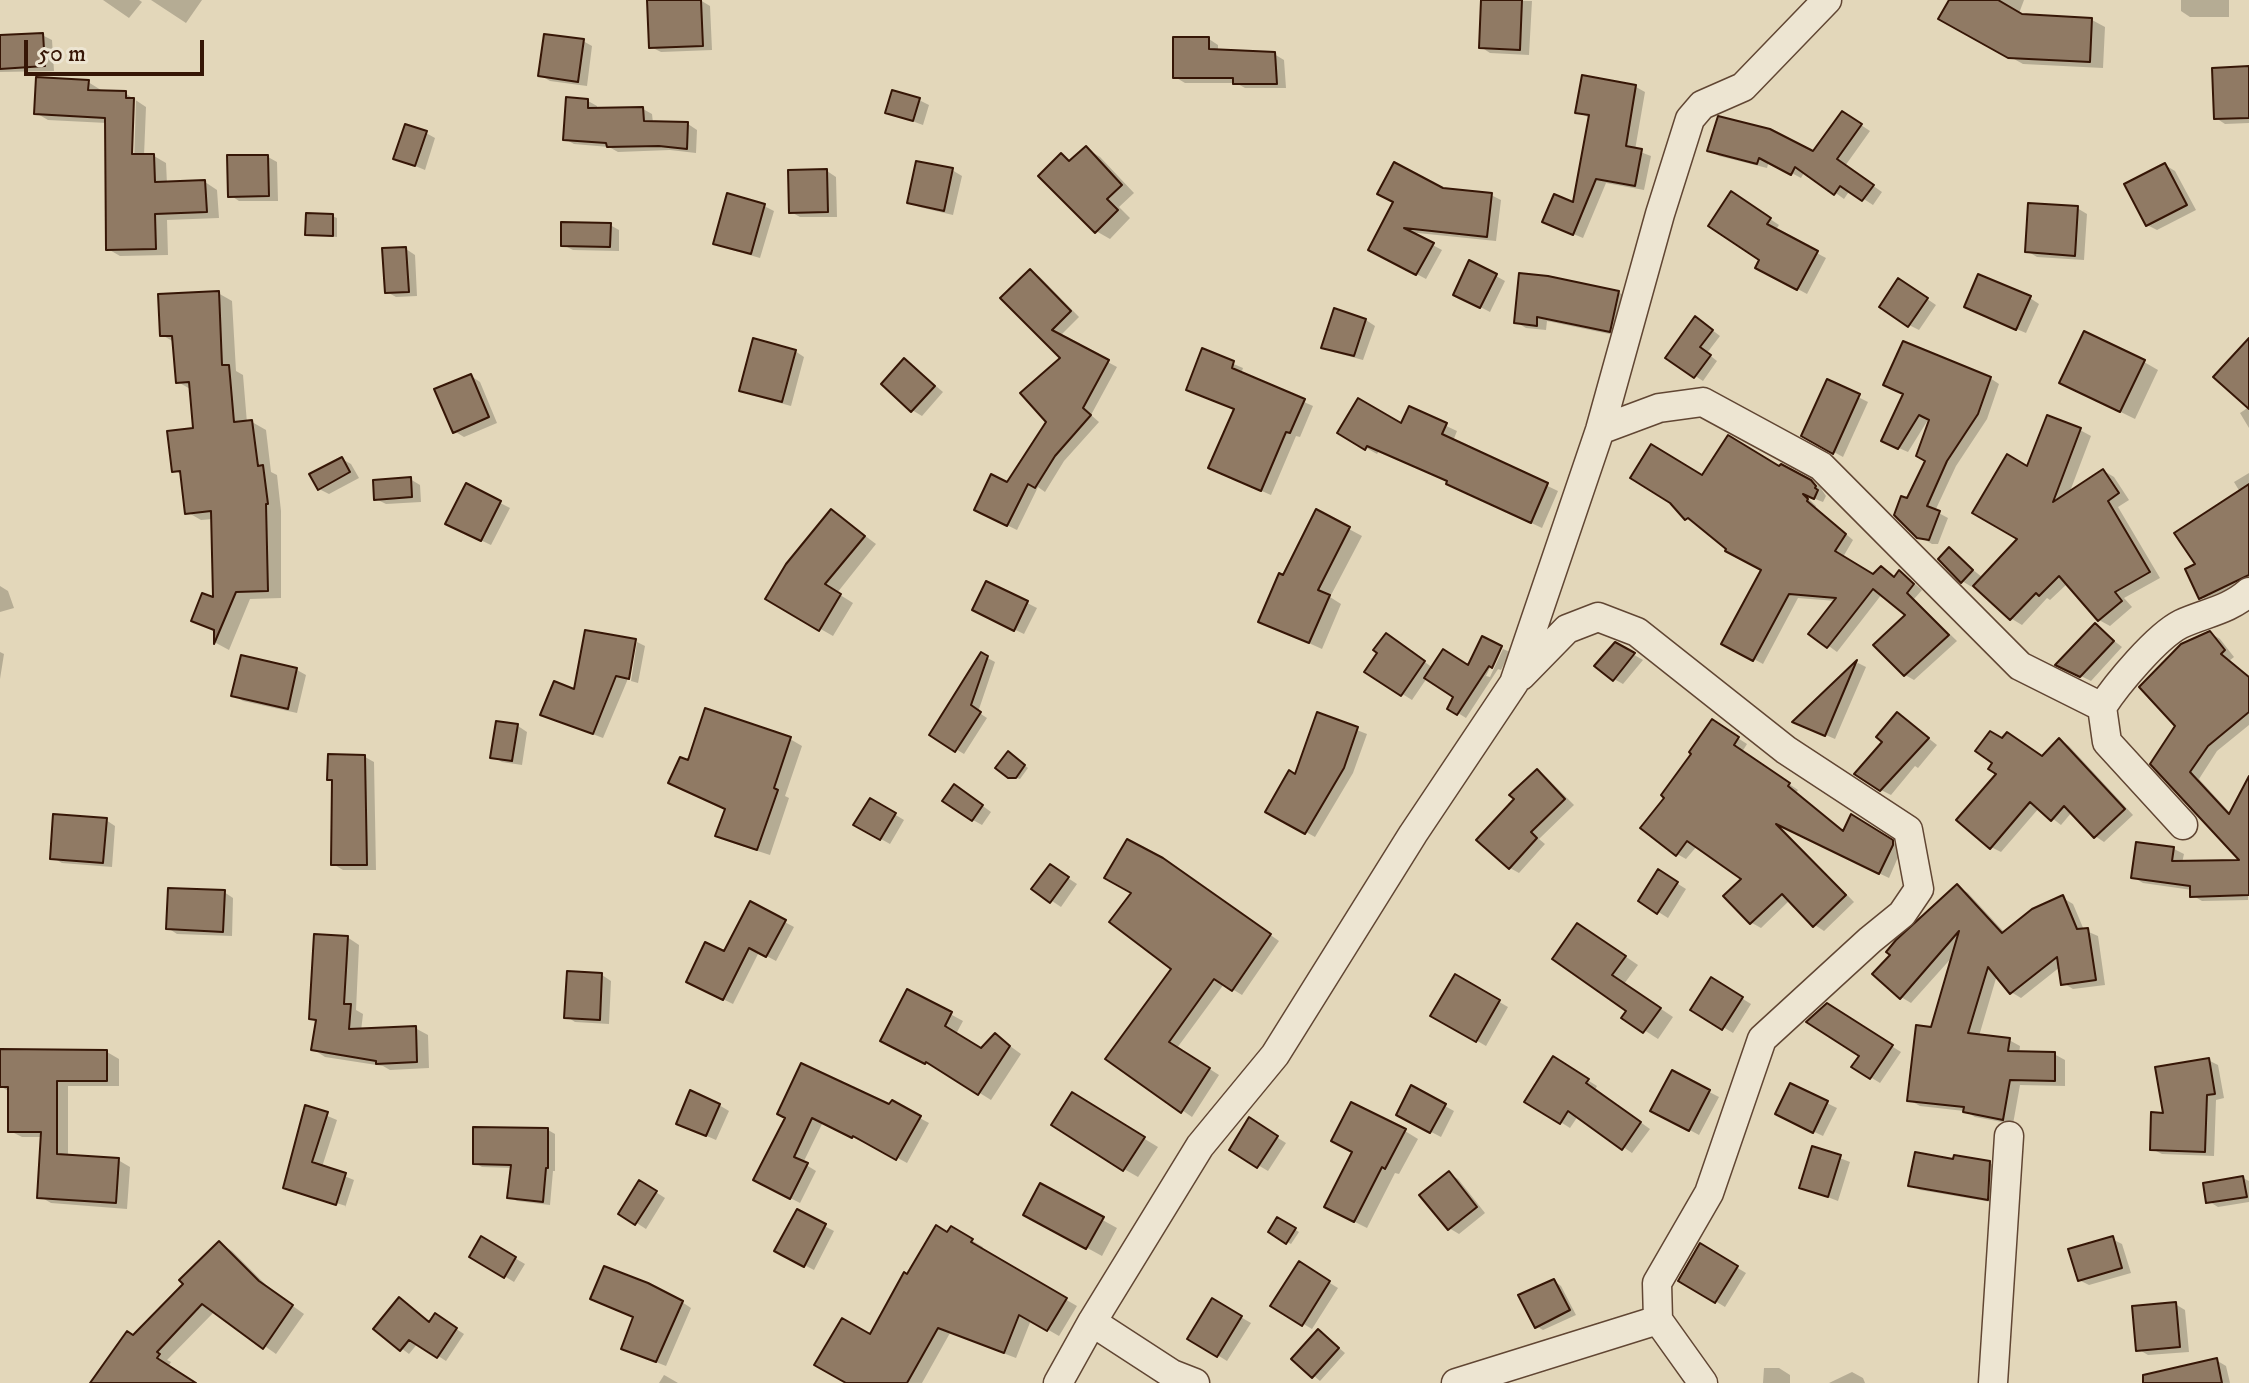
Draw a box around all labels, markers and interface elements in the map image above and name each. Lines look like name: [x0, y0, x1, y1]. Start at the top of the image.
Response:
scale bar: [28, 24, 208, 74]
text: 50 m: [38, 39, 86, 69]

